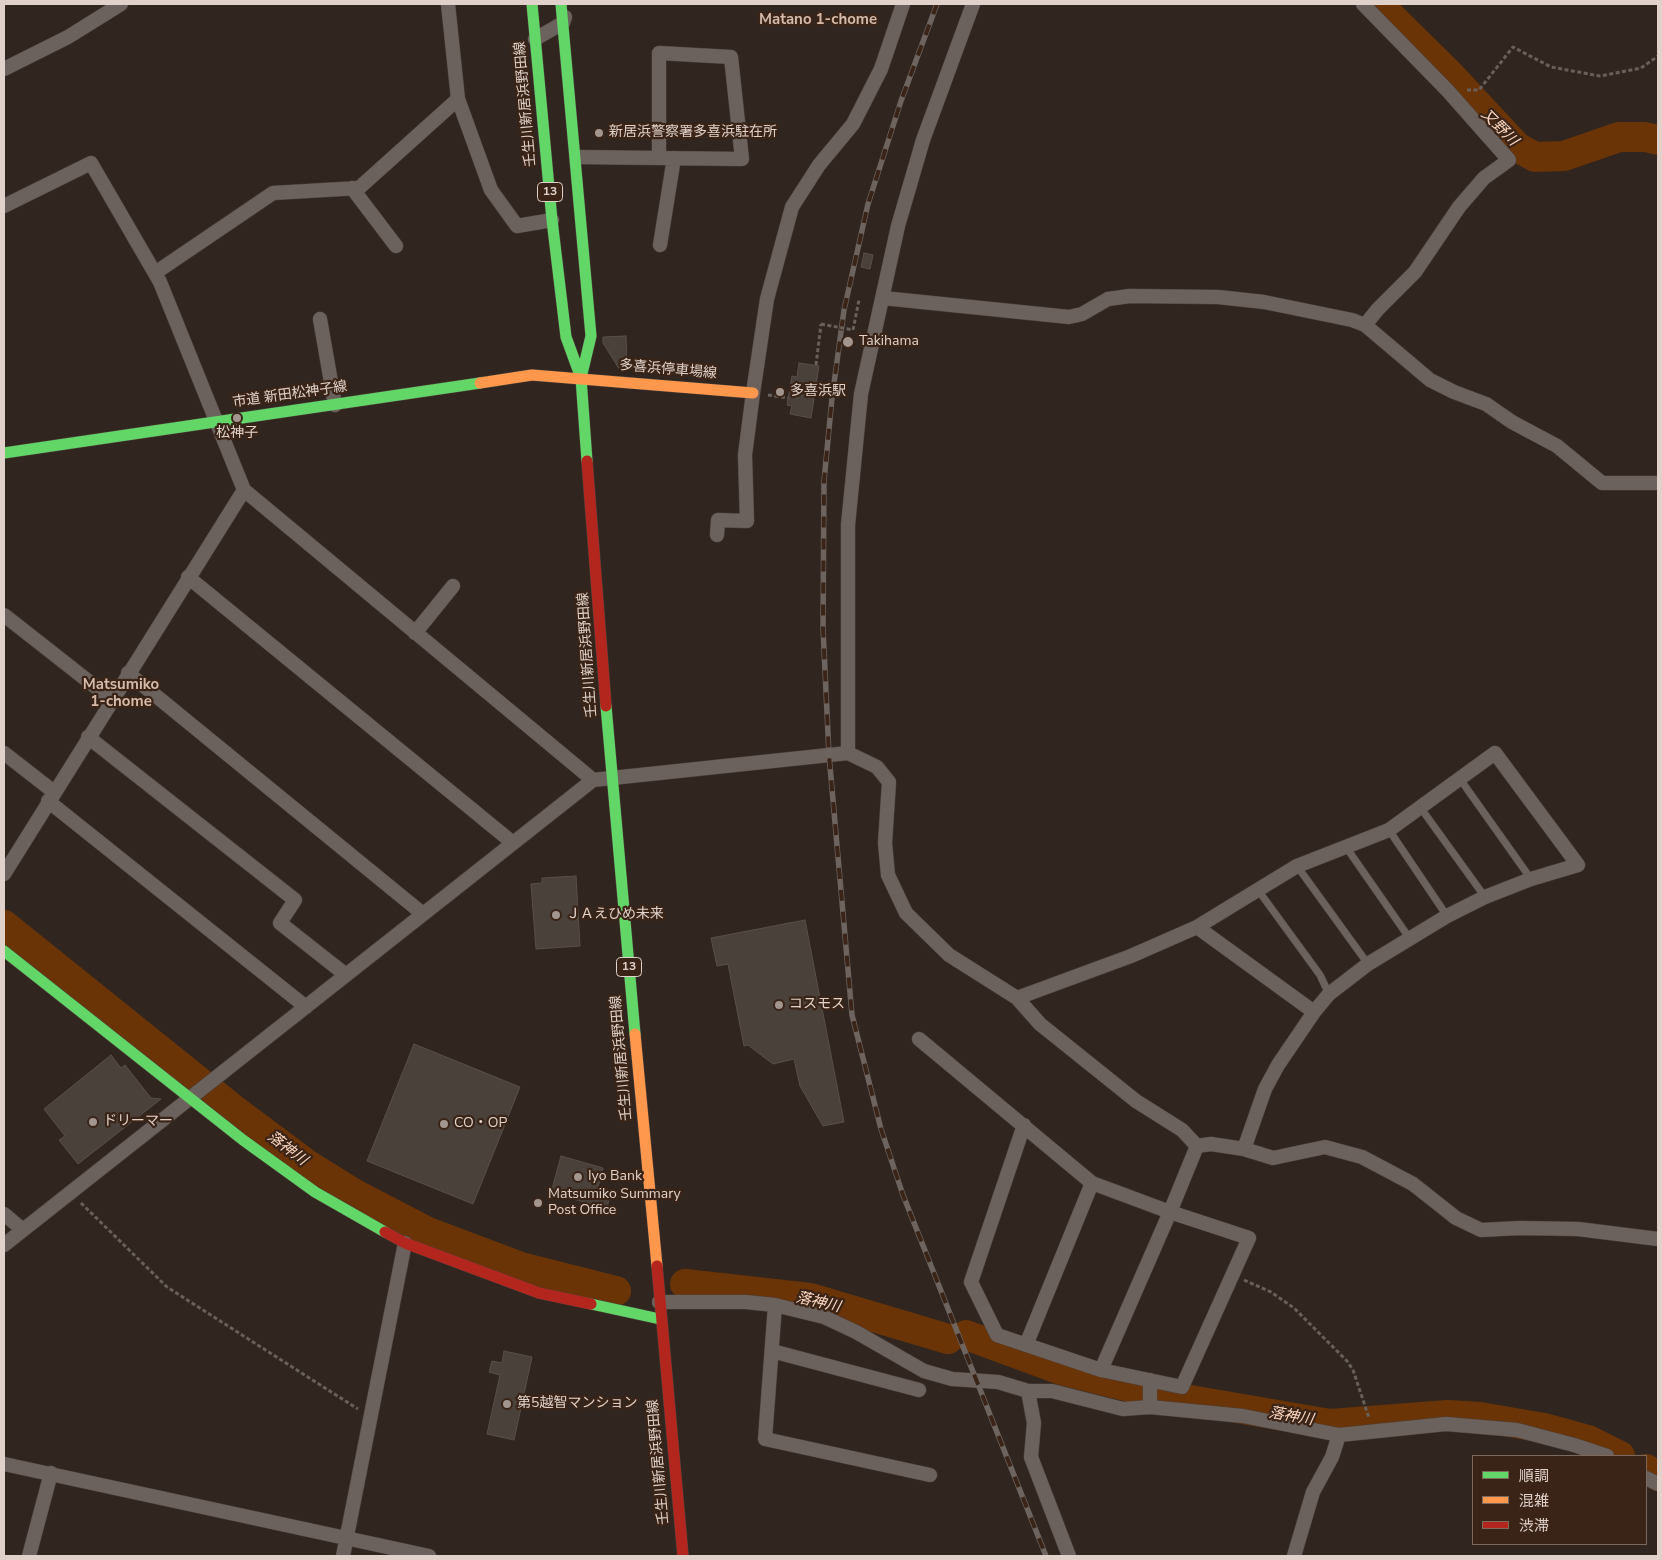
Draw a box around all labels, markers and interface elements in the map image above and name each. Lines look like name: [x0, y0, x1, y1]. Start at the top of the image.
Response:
district label: Matano 1-chome: [759, 11, 877, 29]
street label: 壬生川新居浜野田線: [512, 41, 540, 167]
water label: 又野川: [1477, 106, 1521, 150]
place label: 新居浜警察署多喜浜駐在所: [609, 125, 777, 141]
marker: 新居浜警察署多喜浜駐在所: [593, 127, 605, 139]
road number: 13: [538, 182, 562, 202]
place label: Takihama: [859, 334, 919, 350]
marker: Takihama: [841, 335, 855, 349]
street label: 多喜浜停車場線: [618, 357, 718, 383]
street label: 市道 新田松神子線: [232, 379, 348, 411]
place label: 多喜浜駅: [790, 384, 846, 400]
marker: 多喜浜駅: [774, 386, 786, 398]
marker: 松神子: [231, 412, 243, 424]
place label: 松神子: [216, 426, 258, 442]
street label: 壬生川新居浜野田線: [575, 592, 601, 718]
district label: Matsumiko 1-chome: [83, 676, 159, 711]
place label: ＪＡえひめ未来: [566, 907, 664, 923]
marker: ＪＡえひめ未来: [550, 909, 562, 921]
road number: 13: [616, 958, 642, 976]
street label: 壬生川新居浜野田線: [608, 995, 636, 1121]
place label: コスモス: [789, 997, 845, 1013]
marker: コスモス: [773, 999, 785, 1011]
place label: ドリーマー: [103, 1114, 173, 1130]
marker: ドリーマー: [87, 1116, 99, 1128]
place label: CO・OP: [454, 1116, 507, 1132]
marker: CO・OP: [438, 1118, 450, 1130]
water label: 落神川: [264, 1128, 310, 1170]
place label: Iyo Bank: [588, 1169, 642, 1185]
marker: Iyo Bank: [572, 1171, 584, 1183]
place label: Matsumiko Summary Post Office: [548, 1187, 681, 1220]
marker: Matsumiko Summary Post Office: [532, 1197, 544, 1209]
water label: 落神川: [794, 1289, 842, 1317]
place label: 第5越智マンション: [517, 1396, 637, 1412]
marker: 第5越智マンション: [501, 1398, 513, 1410]
street label: 壬生川新居浜野田線: [645, 1399, 673, 1525]
water label: 落神川: [1267, 1404, 1315, 1430]
legend: [1472, 1455, 1647, 1545]
text: 順調: [1519, 1466, 1549, 1486]
text: 混雑: [1519, 1491, 1549, 1511]
text: 渋滞: [1519, 1516, 1549, 1536]

